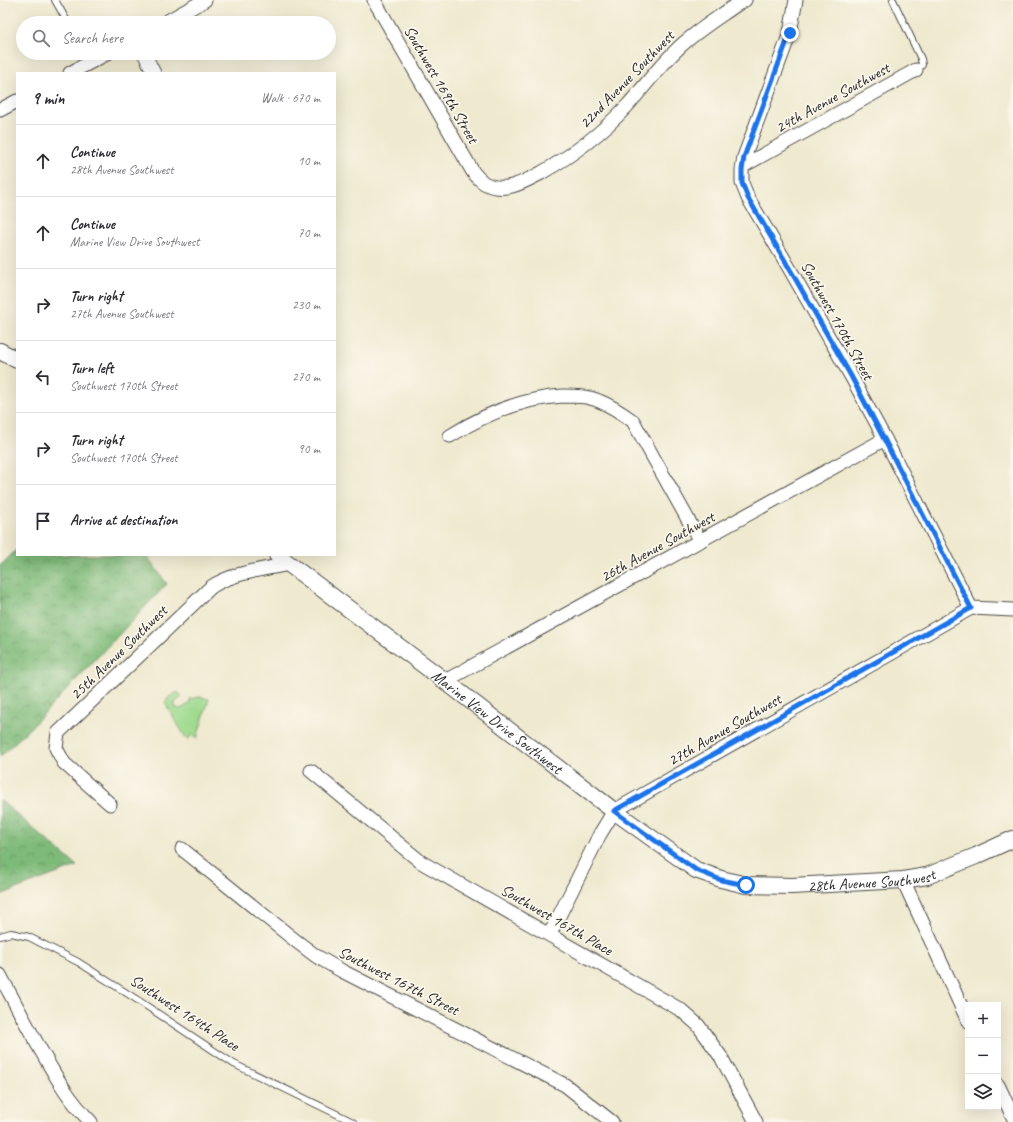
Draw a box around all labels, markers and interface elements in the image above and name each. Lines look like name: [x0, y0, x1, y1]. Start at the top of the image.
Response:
search box: [16, 16, 336, 60]
street label: Southwest 169th Street: [399, 22, 484, 148]
route end: [781, 24, 799, 42]
street label: 22nd Avenue Southwest: [575, 25, 680, 133]
icon: search: [30, 27, 52, 49]
text: Search here: [62, 29, 123, 48]
street label: 24th Avenue Southwest: [772, 57, 895, 138]
text: 9 min: [32, 88, 64, 109]
text: Walk · 670 m: [261, 90, 320, 106]
text: Continue: [70, 143, 115, 162]
icon: ahead: [32, 150, 54, 172]
text: 10 m: [298, 153, 320, 169]
text: 28th Avenue Southwest: [70, 162, 174, 178]
text: Continue: [70, 215, 115, 234]
icon: ahead: [32, 222, 54, 244]
text: 70 m: [298, 225, 320, 241]
text: Marine View Drive Southwest: [70, 234, 200, 250]
street label: Southwest 170th Street: [796, 258, 879, 385]
text: Turn right: [70, 287, 123, 306]
icon: right: [32, 294, 54, 316]
text: 230 m: [292, 297, 320, 313]
text: 27th Avenue Southwest: [70, 306, 174, 322]
text: Turn left: [70, 359, 113, 378]
icon: left: [32, 366, 54, 388]
text: 270 m: [292, 369, 320, 385]
text: Southwest 170th Street: [70, 378, 178, 394]
text: Turn right: [70, 431, 123, 450]
icon: right: [32, 438, 54, 460]
text: 90 m: [298, 441, 320, 457]
text: Southwest 170th Street: [70, 450, 178, 466]
street label: 26th Avenue Southwest: [597, 506, 720, 587]
icon: arrive: [32, 510, 54, 532]
text: Arrive at destination: [70, 511, 177, 530]
street label: 25th Avenue Southwest: [66, 600, 173, 704]
street label: Marine View Drive Southwest: [427, 666, 567, 780]
street label: 27th Avenue Southwest: [664, 688, 786, 770]
street label: 28th Avenue Southwest: [807, 864, 940, 896]
route start: [737, 876, 755, 894]
street label: Southwest 167th Place: [497, 880, 618, 961]
street label: Southwest 167th Street: [335, 942, 464, 1021]
street label: Southwest 164th Place: [126, 970, 244, 1056]
map controls: [965, 1002, 1001, 1110]
button: +: [965, 1002, 1001, 1038]
button: −: [965, 1038, 1001, 1074]
button: layers: [965, 1074, 1001, 1110]

